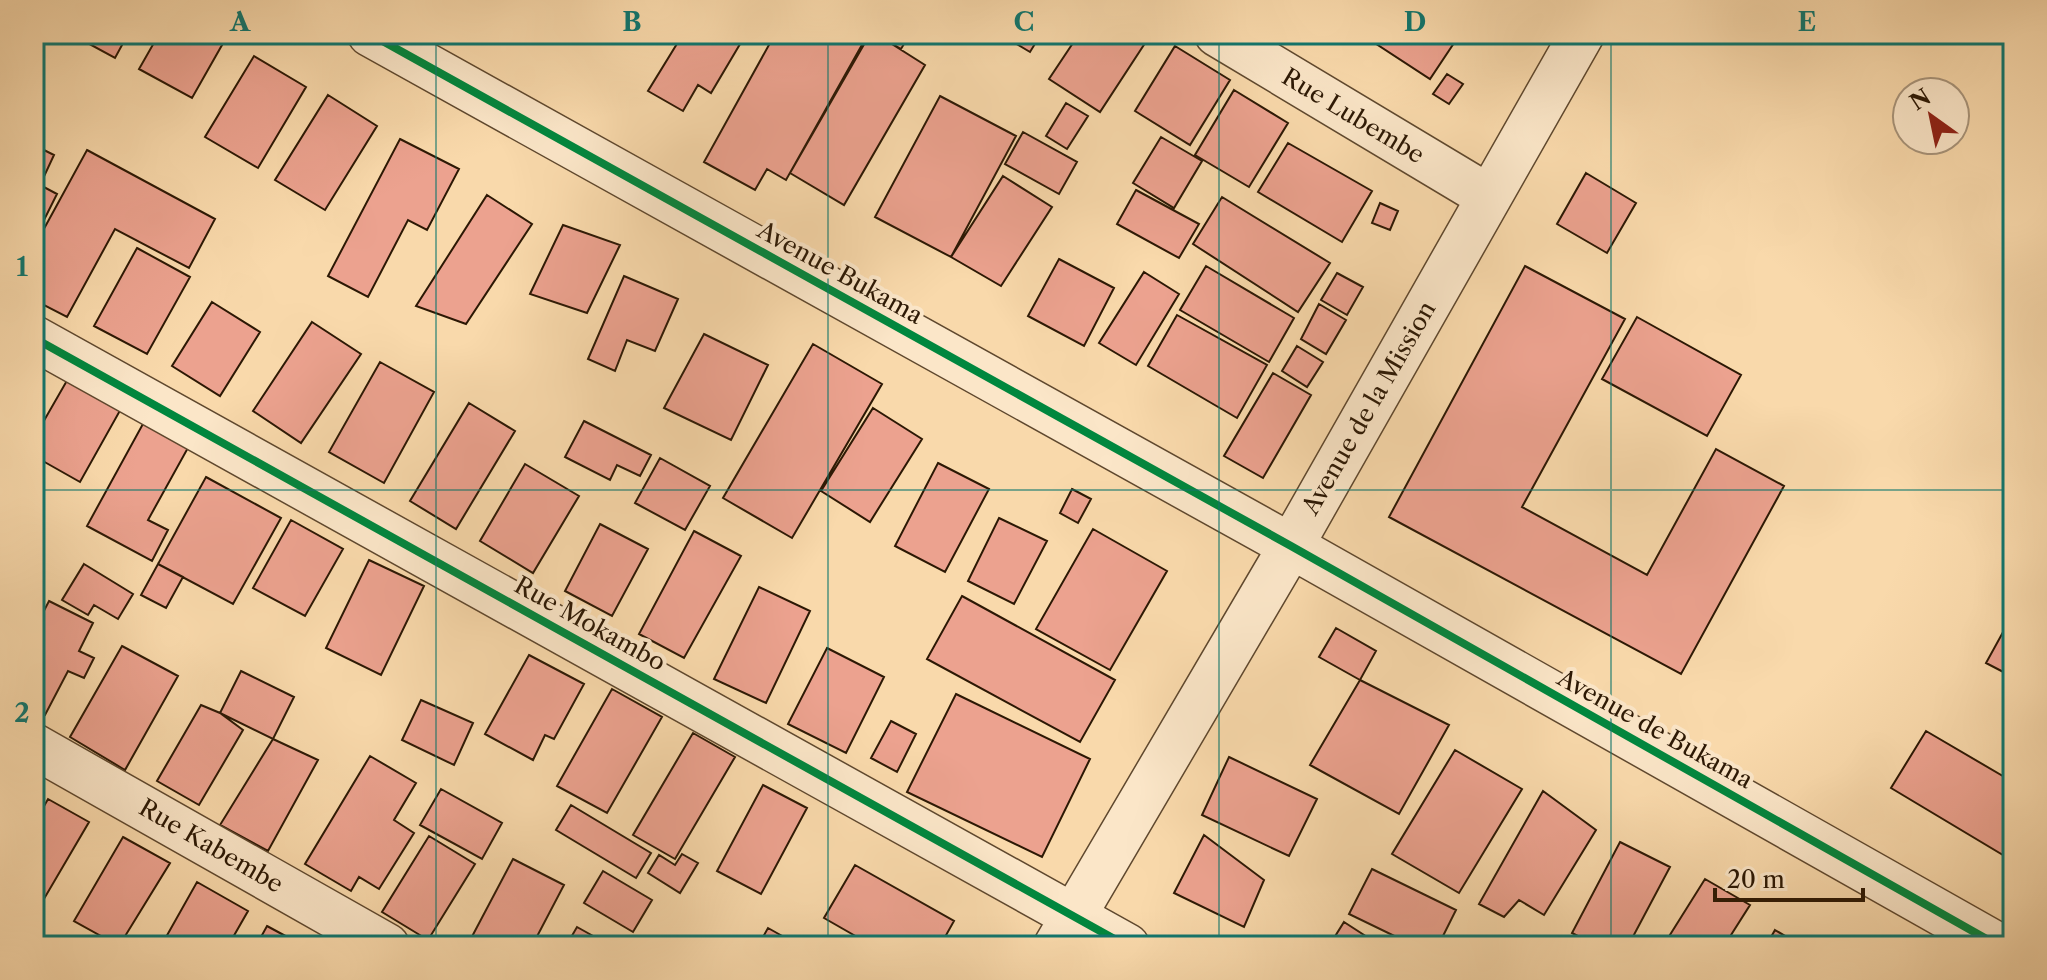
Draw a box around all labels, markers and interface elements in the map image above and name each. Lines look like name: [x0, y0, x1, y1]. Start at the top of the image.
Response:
text: A: [229, 6, 251, 38]
text: B: [622, 6, 642, 38]
text: C: [1014, 6, 1034, 38]
text: D: [1404, 6, 1426, 38]
text: E: [1798, 6, 1816, 38]
street label: Rue Lubembe: [1277, 62, 1430, 169]
north arrow: [1891, 76, 1971, 156]
text: N: [1905, 83, 1936, 116]
street label: Avenue Bukama: [752, 215, 928, 330]
text: 1: [16, 251, 28, 283]
street label: Avenue de la Mission: [1295, 296, 1442, 520]
street label: Rue Mokambo: [510, 570, 671, 677]
street label: Avenue de Bukama: [1552, 662, 1758, 794]
text: 2: [14, 697, 30, 729]
street label: Rue Kabembe: [134, 793, 289, 899]
scale bar: [1715, 852, 1863, 902]
text: 20 m: [1727, 865, 1785, 894]

